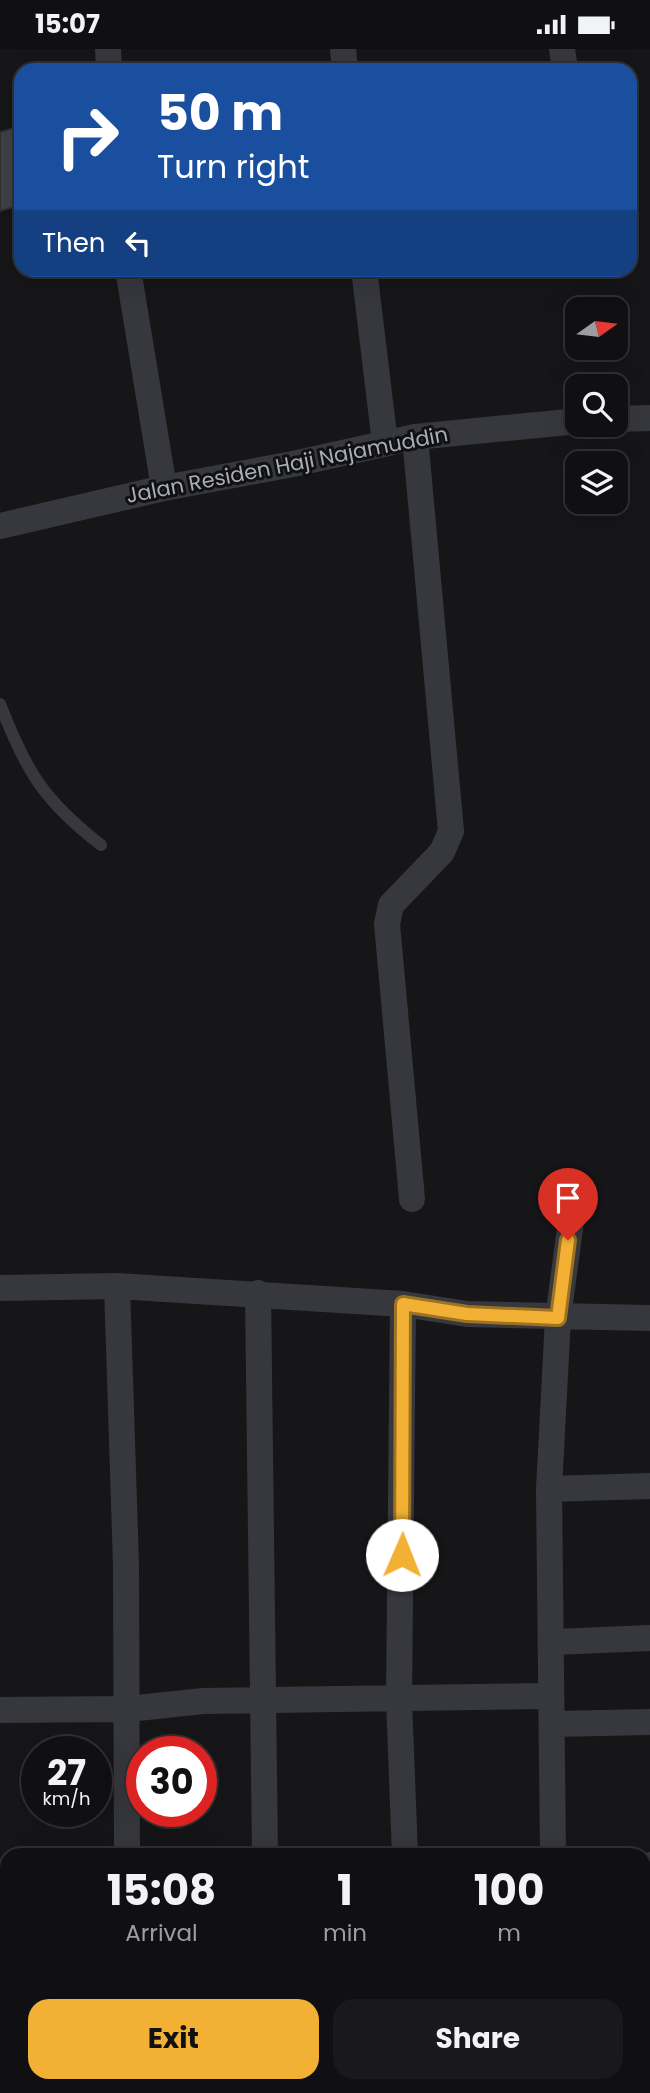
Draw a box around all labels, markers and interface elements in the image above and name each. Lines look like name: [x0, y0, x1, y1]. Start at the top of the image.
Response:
text: 15:07: [35, 6, 100, 42]
text: 50 m: [157, 79, 283, 147]
icon: right: [42, 91, 133, 182]
text: Turn right: [157, 144, 309, 189]
icon: left: [119, 224, 157, 262]
text: Then: [42, 225, 105, 261]
north arrow: [565, 297, 628, 361]
map controls: [565, 297, 628, 514]
button: search: [565, 374, 628, 437]
street label: Jalan Residen Haji Najamuddin: [124, 419, 450, 510]
button: layers: [565, 451, 628, 514]
pin: [538, 1168, 598, 1240]
icon: arrive: [549, 1179, 587, 1217]
position arrow: [365, 1518, 439, 1592]
speed limit sign: 30: [126, 1736, 217, 1827]
text: 27: [47, 1748, 86, 1797]
text: km/h: [43, 1786, 90, 1811]
text: 15:08: [107, 1861, 216, 1920]
text: 1: [337, 1861, 353, 1920]
text: 100: [474, 1861, 544, 1920]
text: Arrival: [125, 1917, 198, 1949]
text: min: [323, 1917, 367, 1949]
text: m: [497, 1917, 521, 1949]
button: Exit: [28, 1999, 319, 2079]
button: Share: [333, 1999, 623, 2079]

